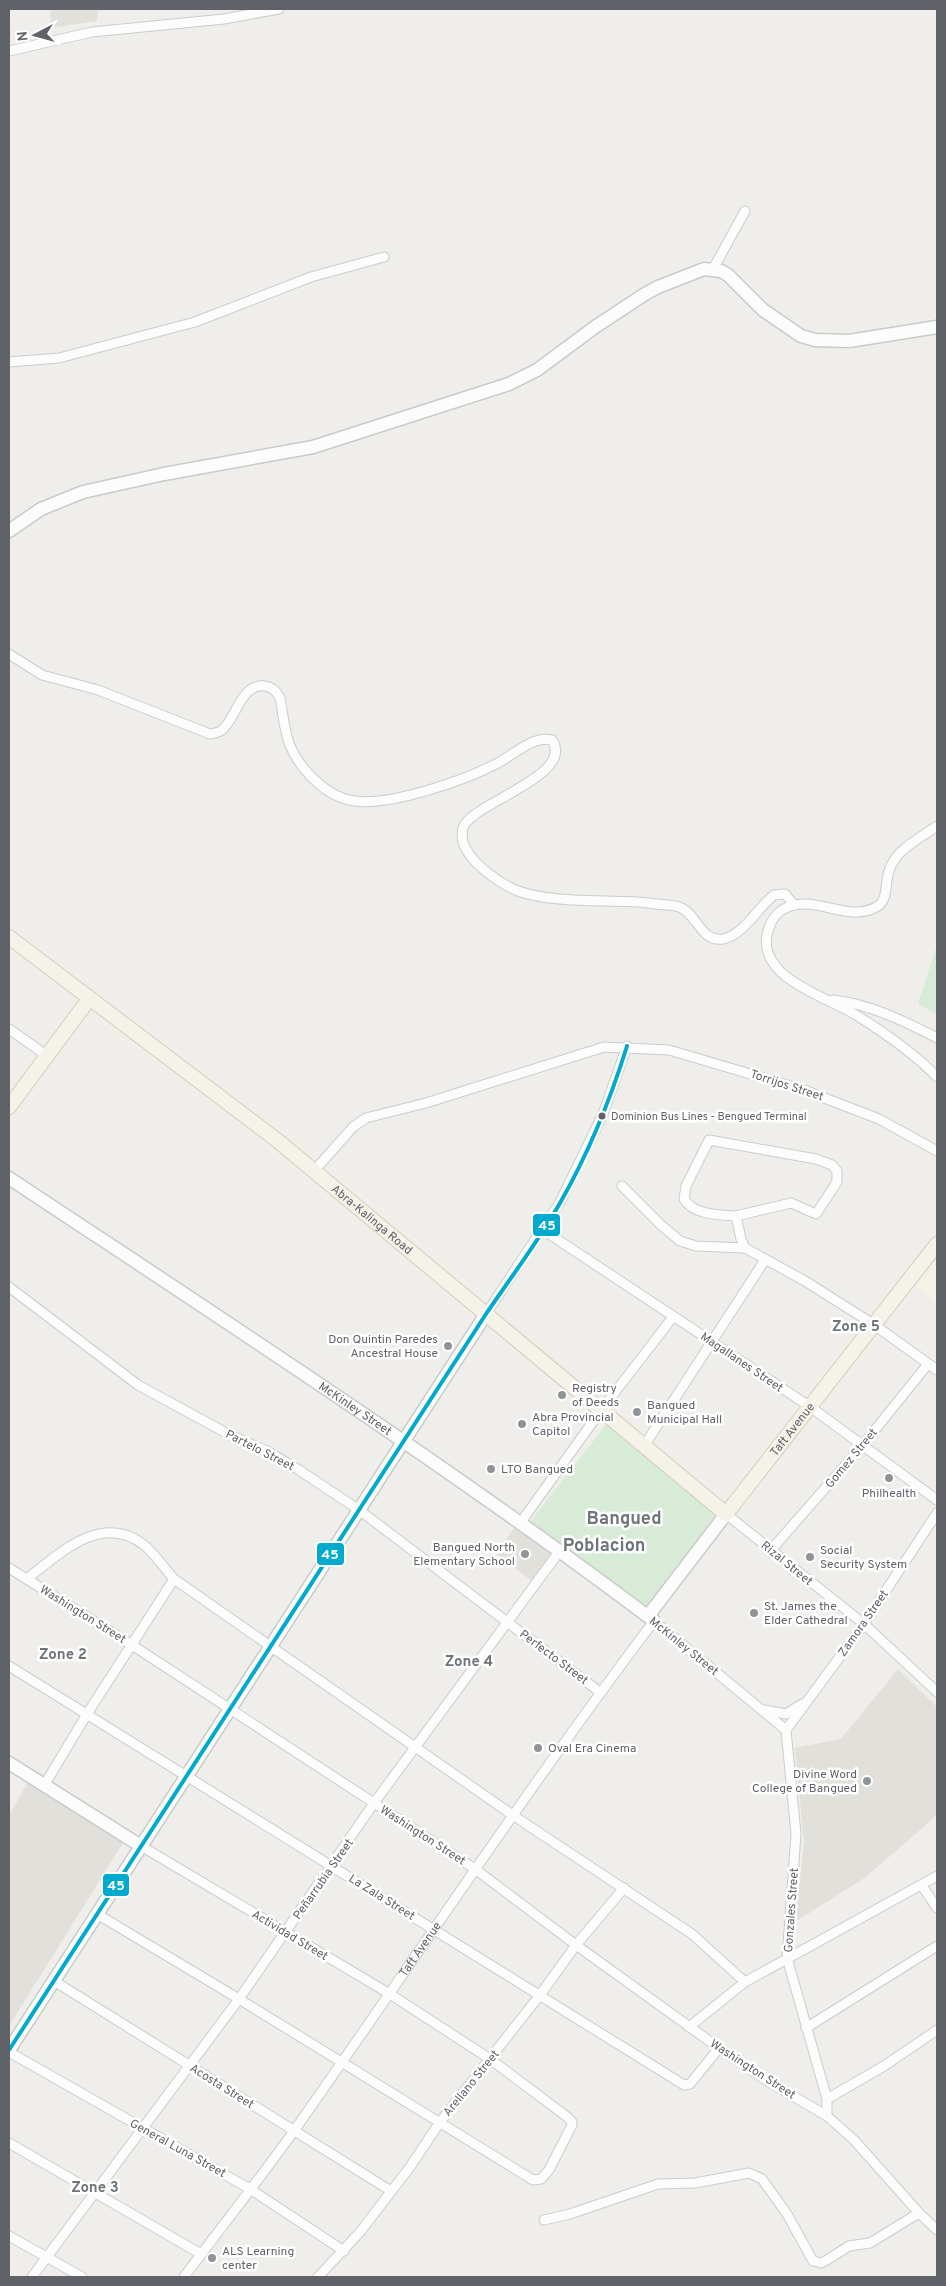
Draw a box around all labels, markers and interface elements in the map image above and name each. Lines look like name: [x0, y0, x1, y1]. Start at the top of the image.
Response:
north arrow: [10, 10, 60, 60]
text: N: [15, 30, 33, 42]
street label: Torrijos Street: [748, 1067, 825, 1105]
place label: Dominion Bus Lines - Bengued Terminal: [611, 1110, 807, 1124]
marker: Dominion Bus Lines - Bengued Terminal: [597, 1111, 607, 1121]
street label: Abra-Kalinga Road: [327, 1182, 415, 1259]
line badge: 45: [532, 1213, 561, 1237]
text: 45: [538, 1218, 556, 1235]
district label: Zone 5: [832, 1318, 880, 1337]
street label: Magallanes Street: [697, 1329, 786, 1396]
place label: Don Quintin Paredes Ancestral House: [328, 1332, 438, 1362]
marker: Don Quintin Paredes Ancestral House: [442, 1340, 454, 1352]
street label: McKinley Street: [315, 1379, 394, 1440]
place label: Registry of Deeds: [572, 1381, 619, 1411]
marker: Registry of Deeds: [556, 1389, 568, 1401]
place label: Bangued Municipal Hall: [647, 1398, 722, 1428]
street label: Taft Avenue: [767, 1400, 819, 1460]
marker: Bangued Municipal Hall: [631, 1406, 643, 1418]
place label: Abra Provincial Capitol: [532, 1410, 614, 1440]
marker: Abra Provincial Capitol: [516, 1418, 528, 1430]
street label: Gomez Street: [822, 1425, 882, 1492]
street label: Partelo Street: [222, 1427, 297, 1475]
place label: LTO Bangued: [501, 1462, 573, 1478]
marker: LTO Bangued: [485, 1463, 497, 1475]
marker: Philhealth: [883, 1472, 895, 1484]
place label: Philhealth: [862, 1486, 916, 1502]
district label: Bangued: [586, 1508, 662, 1531]
district label: Poblacion: [563, 1535, 645, 1558]
street label: Rizal Street: [757, 1538, 816, 1590]
place label: Bangued North Elementary School: [413, 1540, 515, 1570]
line badge: 45: [316, 1542, 345, 1566]
place label: Social Security System: [820, 1543, 907, 1573]
text: 45: [321, 1547, 339, 1564]
marker: Bangued North Elementary School: [519, 1548, 531, 1560]
marker: Social Security System: [804, 1551, 816, 1563]
street label: Washington Street: [36, 1582, 129, 1648]
street label: Zamora Street: [835, 1587, 893, 1660]
place label: St. James the Elder Cathedral: [764, 1599, 848, 1629]
marker: St. James the Elder Cathedral: [748, 1607, 760, 1619]
street label: McKinley Street: [645, 1614, 721, 1680]
street label: Perfecto Street: [516, 1627, 591, 1689]
district label: Zone 2: [39, 1646, 87, 1665]
district label: Zone 4: [445, 1653, 493, 1672]
place label: Oval Era Cinema: [548, 1741, 636, 1757]
marker: Oval Era Cinema: [532, 1742, 544, 1754]
place label: Divine Word College of Bangued: [752, 1767, 857, 1797]
marker: Divine Word College of Bangued: [861, 1775, 873, 1787]
street label: Washington Street: [377, 1802, 468, 1869]
street label: Peñarrubia Street: [290, 1836, 358, 1923]
street label: Gonzales Street: [781, 1867, 803, 1953]
street label: La Zala Street: [345, 1871, 418, 1925]
line badge: 45: [102, 1873, 130, 1897]
text: 45: [107, 1878, 125, 1895]
street label: Actividad Street: [248, 1907, 331, 1965]
street label: Taft Avenue: [396, 1919, 446, 1981]
street label: Washington Street: [707, 2036, 798, 2103]
street label: Arellano Street: [440, 2047, 504, 2120]
street label: Acosta Street: [186, 2061, 257, 2113]
street label: General Luna Street: [127, 2116, 228, 2182]
district label: Zone 3: [71, 2179, 119, 2198]
place label: ALS Learning center: [222, 2244, 294, 2274]
marker: ALS Learning center: [206, 2252, 218, 2264]

